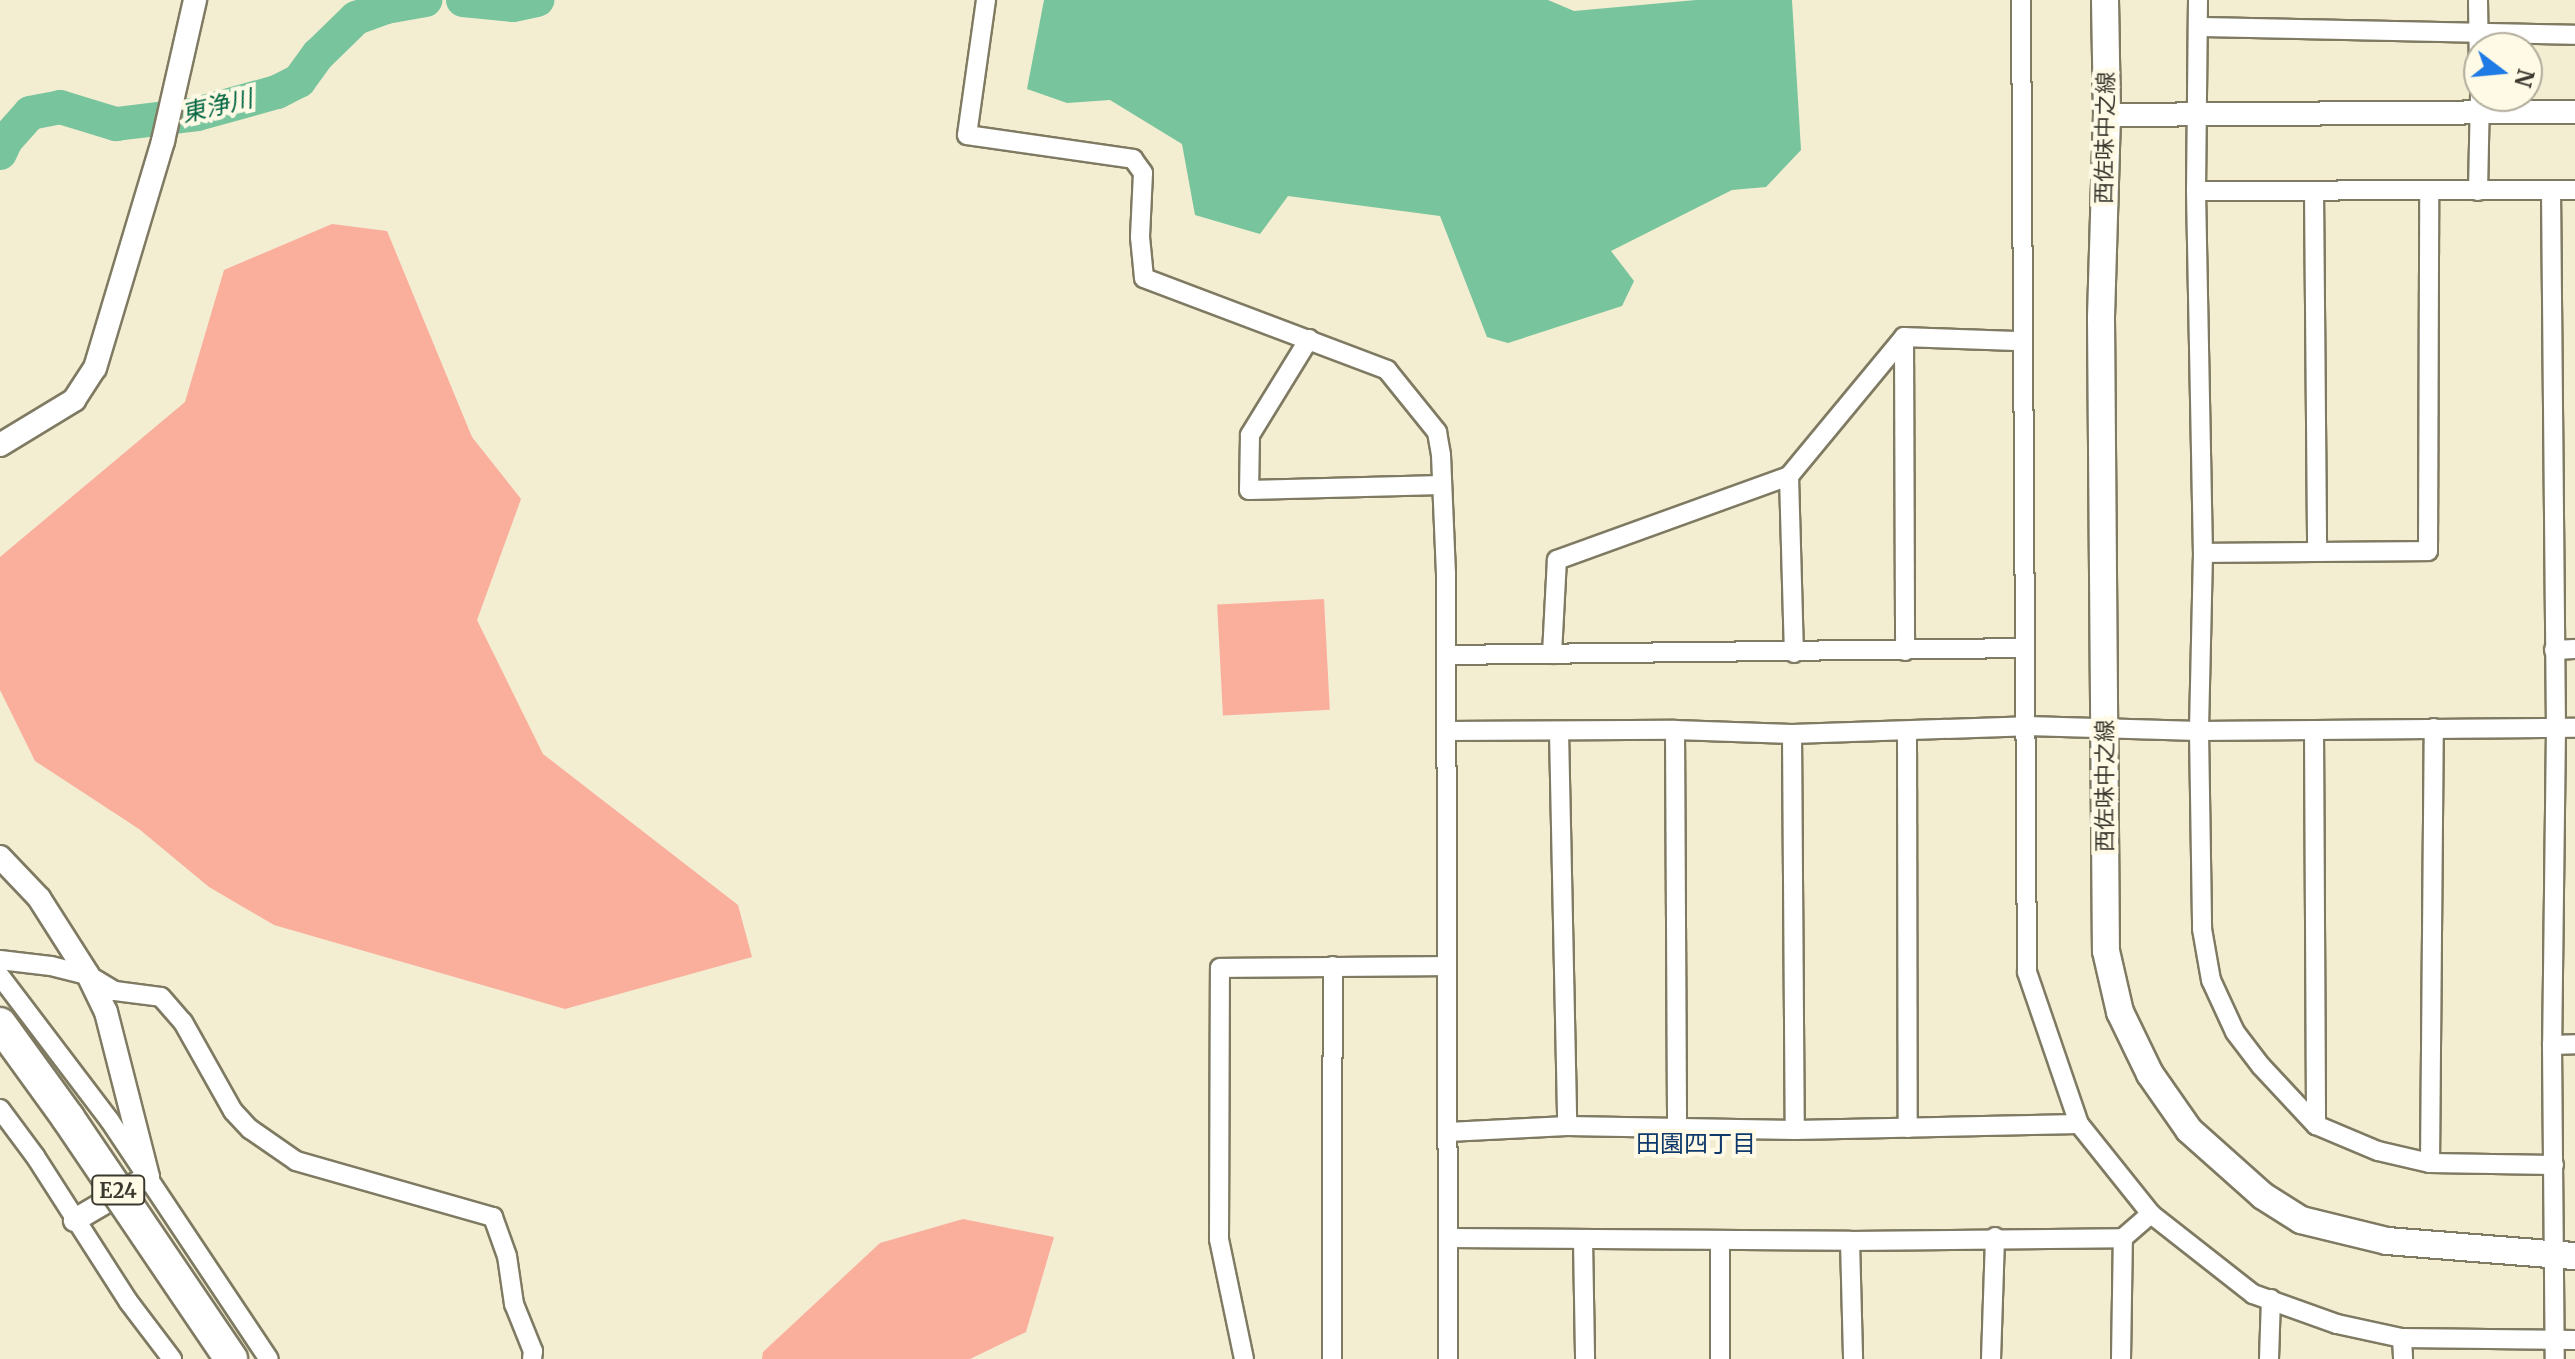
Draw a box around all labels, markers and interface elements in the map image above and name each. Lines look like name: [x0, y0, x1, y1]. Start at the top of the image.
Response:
north arrow: [2463, 32, 2543, 112]
text: N: [2508, 66, 2540, 90]
street label: 西佐味中之線: [2091, 72, 2119, 204]
water label: 東浄川: [179, 84, 255, 128]
street label: 西佐味中之線: [2092, 720, 2118, 852]
district label: 田園四丁目: [1636, 1130, 1756, 1158]
road number: E24: [90, 1174, 146, 1206]

